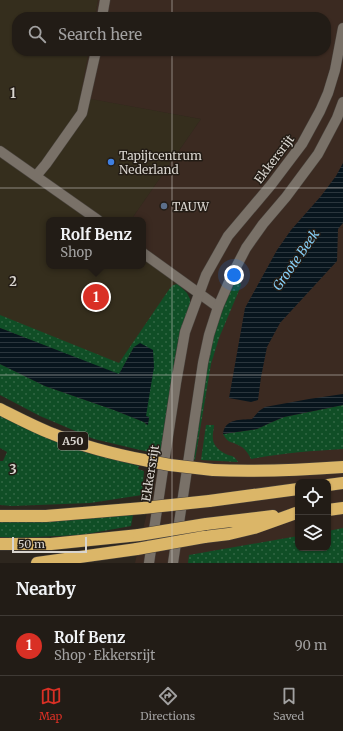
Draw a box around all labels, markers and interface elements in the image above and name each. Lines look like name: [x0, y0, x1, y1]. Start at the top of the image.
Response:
search box: [12, 12, 331, 56]
icon: search: [26, 23, 48, 45]
text: Search here: [58, 25, 142, 44]
text: 1: [10, 85, 16, 102]
street label: Ekkersrijt: [251, 131, 297, 186]
place label: Tapijtcentrum Nederland: [119, 148, 202, 177]
marker: Tapijtcentrum Nederland: [106, 157, 116, 167]
place label: TAUW: [172, 199, 210, 214]
marker: TAUW: [159, 201, 169, 211]
popup: [46, 217, 146, 269]
text: Rolf Benz: [60, 225, 132, 244]
water label: Groote Beek: [269, 226, 323, 294]
text: Shop: [60, 244, 92, 261]
your location: [224, 265, 244, 285]
text: 2: [9, 273, 17, 290]
pin: 1: [83, 282, 109, 312]
road number: A50: [58, 432, 88, 450]
street label: Ekkersrijt: [138, 443, 162, 502]
text: 3: [9, 461, 17, 478]
map controls: [295, 479, 331, 551]
button: locate: [295, 479, 331, 515]
button: layers: [295, 515, 331, 551]
scale bar: [12, 535, 87, 554]
text: 50 m: [18, 537, 45, 551]
text: Nearby: [16, 578, 76, 600]
text: Rolf Benz: [54, 628, 125, 647]
text: 1: [26, 637, 32, 654]
text: 90 m: [295, 637, 327, 654]
text: Shop · Ekkersrijt: [54, 647, 155, 664]
tab: Map: [39, 685, 62, 723]
tab: Directions: [140, 685, 195, 723]
tab: Saved: [273, 685, 304, 723]

